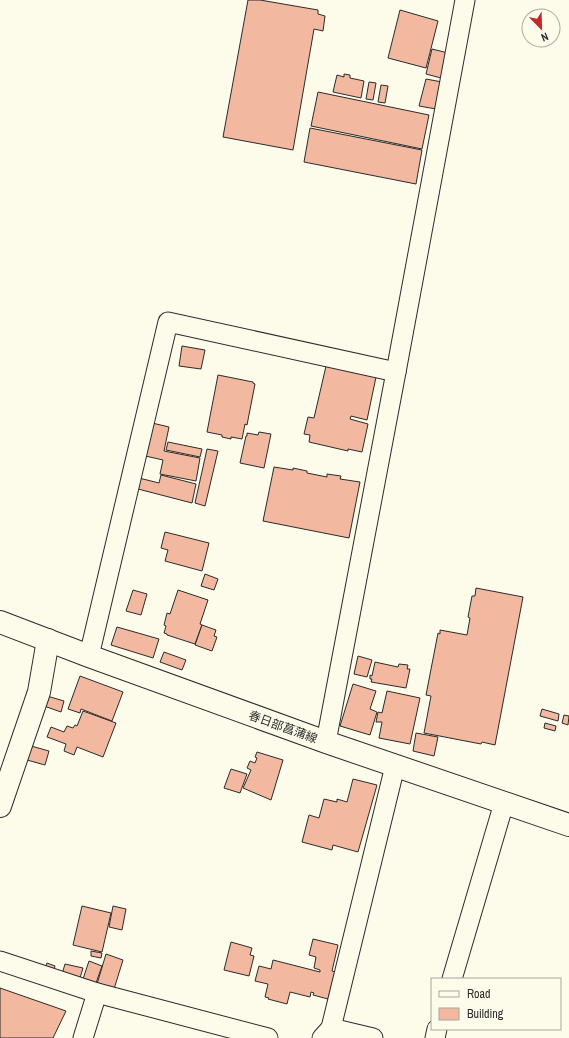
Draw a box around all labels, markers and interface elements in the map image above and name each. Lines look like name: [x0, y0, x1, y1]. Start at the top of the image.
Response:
north arrow: [521, 8, 561, 48]
text: N: [539, 29, 551, 45]
street label: 春日部菖蒲線: [246, 707, 320, 747]
legend: [431, 978, 561, 1030]
text: Road: [467, 986, 491, 1002]
text: Building: [467, 1006, 504, 1022]

